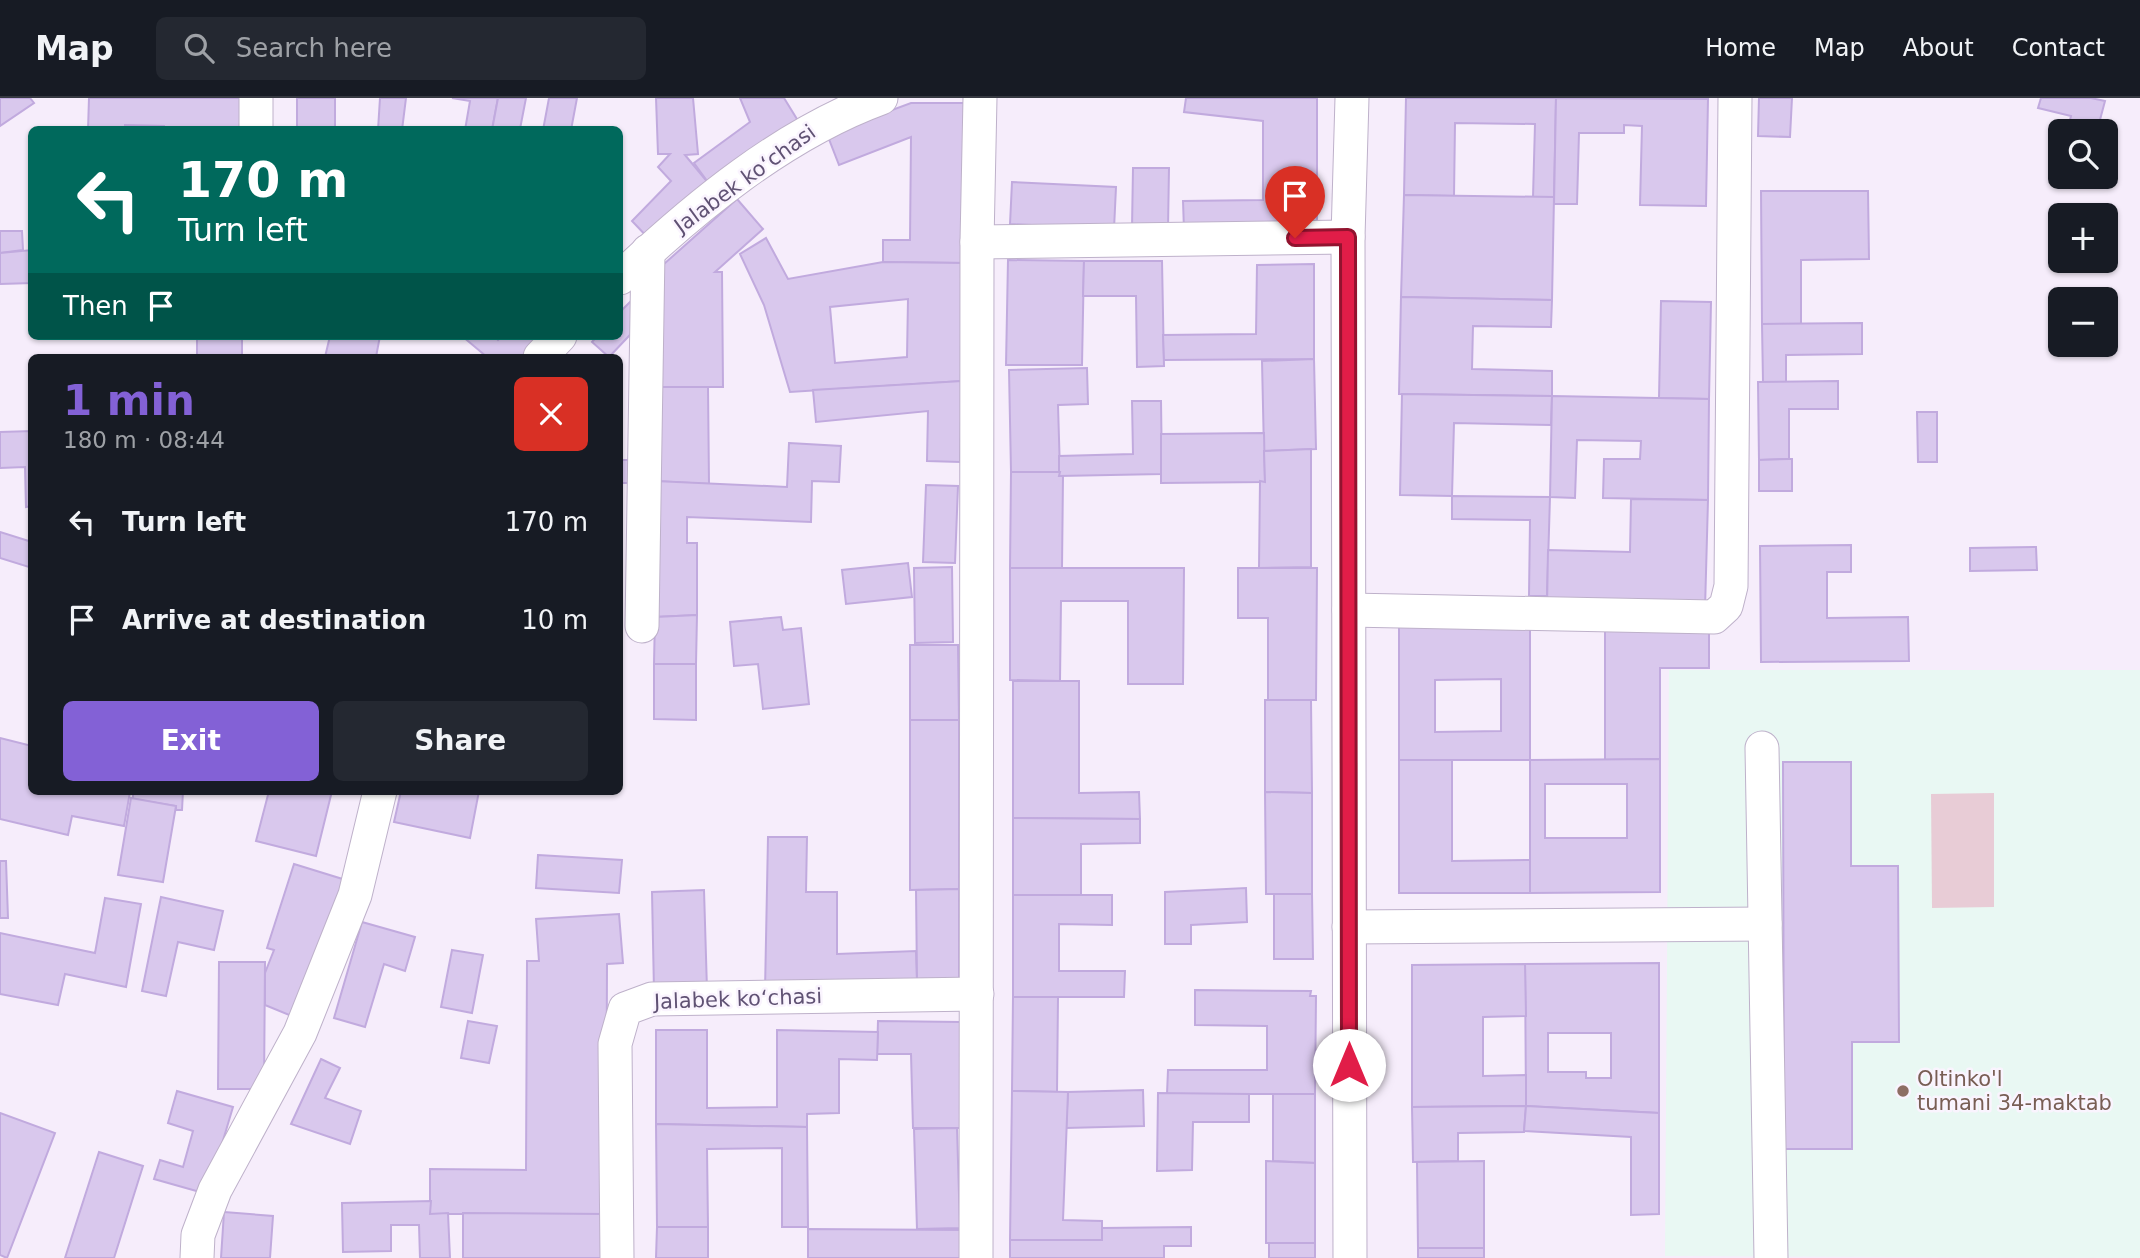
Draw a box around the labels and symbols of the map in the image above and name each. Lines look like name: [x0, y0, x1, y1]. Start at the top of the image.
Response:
street label: Jalabek koʻchasi: [668, 120, 820, 239]
pin: [1265, 166, 1325, 238]
street label: Jalabek koʻchasi: [651, 984, 823, 1014]
position arrow: [1312, 1028, 1386, 1102]
place label: Oltinko'l tumani 34-maktab: [1917, 1067, 2112, 1115]
marker: Oltinko'l tumani 34-maktab: [1895, 1083, 1911, 1099]

